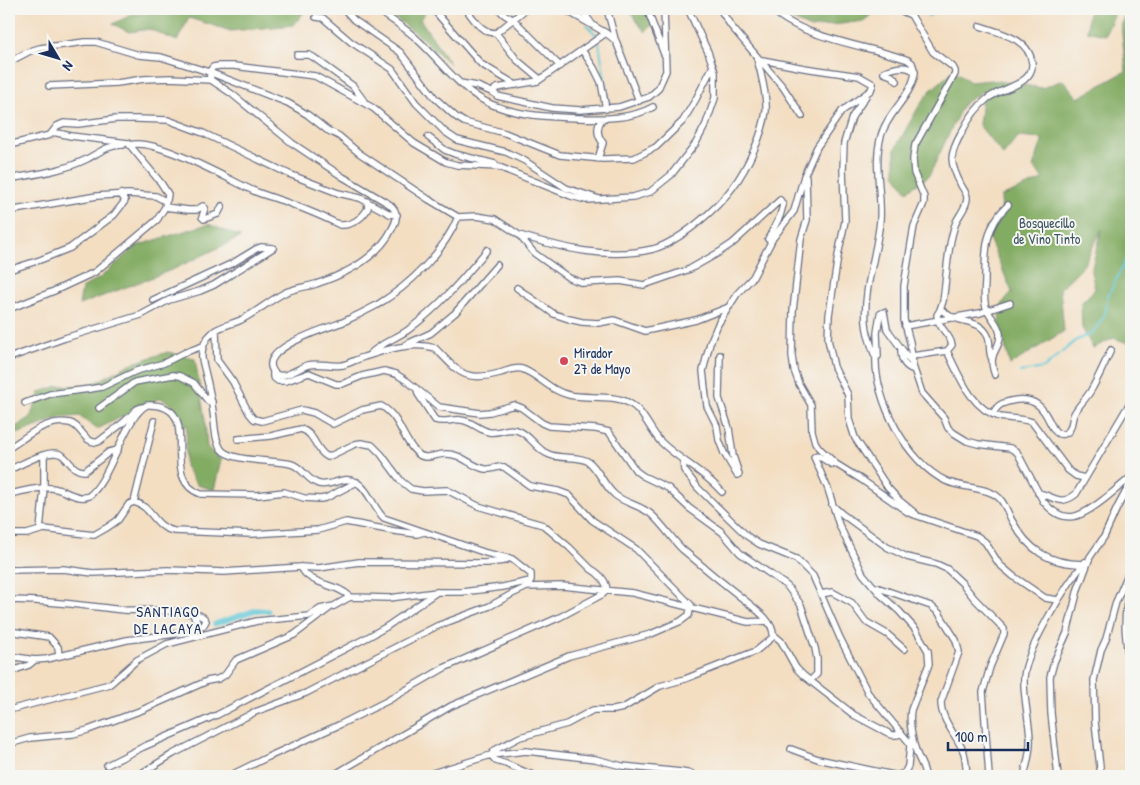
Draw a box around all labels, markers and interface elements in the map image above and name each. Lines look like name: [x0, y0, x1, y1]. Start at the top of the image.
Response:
north arrow: [32, 32, 82, 82]
text: N: [59, 58, 78, 76]
park label: Bosquecillo de Vino Tinto: [1014, 213, 1081, 248]
place label: Mirador 27 de Mayo: [574, 343, 631, 379]
marker: Mirador 27 de Mayo: [558, 355, 570, 367]
district label: SANTIAGO DE LACAYA: [134, 601, 202, 639]
scale bar: [948, 720, 1028, 752]
text: 100 m: [955, 726, 988, 747]

